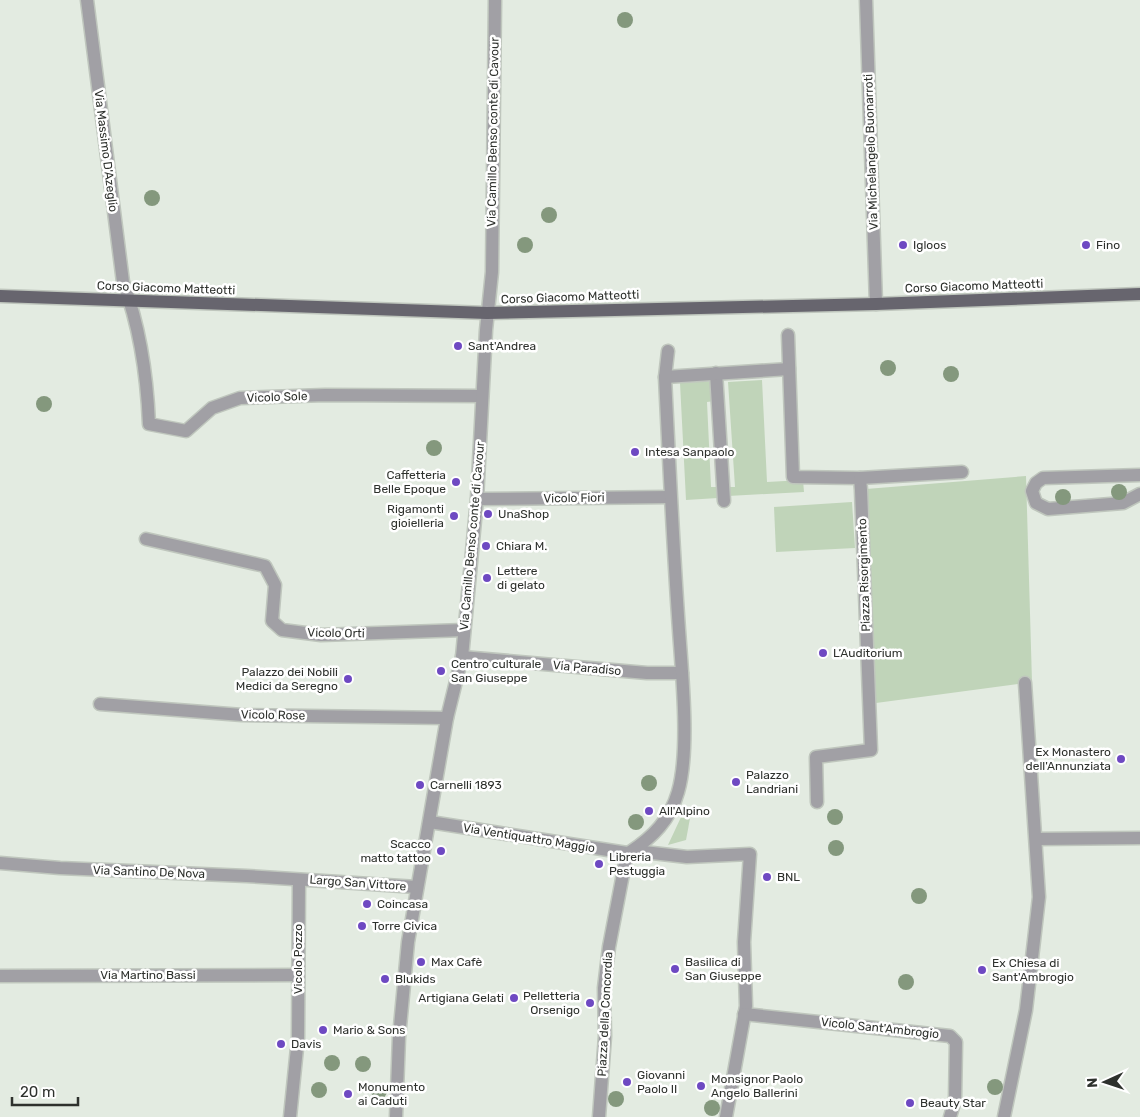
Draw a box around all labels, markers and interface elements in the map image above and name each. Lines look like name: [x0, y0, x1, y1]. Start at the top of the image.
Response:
street label: Via Camillo Benso conte di Cavour: [484, 37, 502, 227]
street label: Via Michelangelo Buonarroti: [861, 74, 881, 230]
street label: Via Massimo D'Azeglio: [92, 89, 120, 213]
place label: Igloos: [913, 238, 946, 252]
place label: Fino: [1096, 238, 1120, 252]
marker: Igloos: [897, 239, 909, 251]
marker: Fino: [1080, 239, 1092, 251]
street label: Corso Giacomo Matteotti: [905, 277, 1043, 295]
street label: Corso Giacomo Matteotti: [97, 279, 235, 297]
street label: Corso Giacomo Matteotti: [501, 288, 639, 306]
place label: Sant'Andrea: [468, 339, 536, 353]
marker: Sant'Andrea: [452, 340, 464, 352]
street label: Vicolo Sole: [246, 389, 308, 405]
street label: Via Camillo Benso conte di Cavour: [457, 440, 487, 631]
place label: Intesa Sanpaolo: [645, 445, 734, 459]
marker: Intesa Sanpaolo: [629, 446, 641, 458]
place label: Caffetteria Belle Epoque: [373, 468, 446, 496]
marker: Caffetteria Belle Epoque: [450, 476, 462, 488]
street label: Vicolo Fiori: [543, 490, 605, 506]
place label: Rigamonti gioielleria: [387, 502, 444, 530]
place label: UnaShop: [498, 507, 549, 521]
marker: UnaShop: [482, 508, 494, 520]
marker: Rigamonti gioielleria: [448, 510, 460, 522]
street label: Piazza Risorgimento: [855, 518, 873, 632]
place label: Chiara M.: [496, 539, 547, 553]
marker: Chiara M.: [480, 540, 492, 552]
place label: Lettere di gelato: [497, 564, 545, 592]
marker: Lettere di gelato: [481, 572, 493, 584]
street label: Vicolo Orti: [307, 626, 365, 641]
place label: L’Auditorium: [833, 646, 902, 660]
marker: L’Auditorium: [817, 647, 829, 659]
place label: Centro culturale San Giuseppe: [451, 657, 542, 685]
street label: Via Paradiso: [552, 658, 622, 678]
place label: Palazzo dei Nobili Medici da Seregno: [236, 665, 338, 693]
marker: Centro culturale San Giuseppe: [435, 665, 447, 677]
marker: Palazzo dei Nobili Medici da Seregno: [342, 673, 354, 685]
street label: Vicolo Rose: [241, 707, 306, 723]
place label: Ex Monastero dell'Annunziata: [1026, 745, 1111, 773]
marker: Ex Monastero dell'Annunziata: [1115, 753, 1127, 765]
place label: Palazzo Landriani: [746, 768, 798, 796]
marker: Palazzo Landriani: [730, 776, 742, 788]
place label: Carnelli 1893: [430, 778, 502, 792]
marker: Carnelli 1893: [414, 779, 426, 791]
place label: All'Alpino: [659, 804, 710, 818]
marker: All'Alpino: [643, 805, 655, 817]
street label: Via Ventiquattro Maggio: [462, 821, 596, 855]
place label: Scacco matto tattoo: [360, 837, 431, 865]
marker: Scacco matto tattoo: [435, 845, 447, 857]
place label: Libreria Pestuggia: [609, 850, 665, 878]
marker: Libreria Pestuggia: [593, 858, 605, 870]
street label: Via Santino De Nova: [93, 863, 205, 881]
place label: BNL: [777, 870, 800, 884]
marker: BNL: [761, 871, 773, 883]
street label: Largo San Vittore: [309, 873, 407, 893]
place label: Coincasa: [377, 897, 428, 911]
marker: Coincasa: [361, 898, 373, 910]
place label: Torre Civica: [372, 919, 437, 933]
marker: Torre Civica: [356, 920, 368, 932]
street label: Vicolo Pozzo: [291, 924, 305, 994]
street label: Piazza della Concordia: [595, 951, 615, 1077]
place label: Max Cafè: [431, 955, 483, 969]
place label: Basilica di San Giuseppe: [685, 955, 762, 983]
marker: Max Cafè: [415, 956, 427, 968]
place label: Ex Chiesa di Sant'Ambrogio: [992, 956, 1074, 984]
marker: Basilica di San Giuseppe: [669, 963, 681, 975]
marker: Ex Chiesa di Sant'Ambrogio: [976, 964, 988, 976]
street label: Via Martino Bassi: [100, 968, 196, 982]
place label: Blukids: [395, 972, 436, 986]
marker: Blukids: [379, 973, 391, 985]
place label: Pelletteria Orsenigo: [523, 989, 580, 1017]
place label: Artigiana Gelati: [418, 991, 504, 1005]
marker: Artigiana Gelati: [508, 992, 520, 1004]
marker: Pelletteria Orsenigo: [584, 997, 596, 1009]
street label: Vicolo Sant'Ambrogio: [820, 1015, 940, 1041]
place label: Mario & Sons: [333, 1023, 405, 1037]
marker: Mario & Sons: [317, 1024, 329, 1036]
place label: Davis: [291, 1037, 321, 1051]
marker: Davis: [275, 1038, 287, 1050]
north arrow: [1080, 1057, 1130, 1107]
place label: Giovanni Paolo II: [637, 1068, 685, 1096]
place label: Monsignor Paolo Angelo Ballerini: [711, 1072, 803, 1100]
scale bar: [12, 1074, 79, 1106]
marker: Giovanni Paolo II: [621, 1076, 633, 1088]
text: N: [1084, 1077, 1101, 1088]
place label: Monumento ai Caduti: [358, 1080, 425, 1108]
marker: Monsignor Paolo Angelo Ballerini: [695, 1080, 707, 1092]
text: 20 m: [20, 1083, 55, 1101]
marker: Monumento ai Caduti: [342, 1088, 354, 1100]
place label: Beauty Star: [920, 1096, 986, 1110]
marker: Beauty Star: [904, 1097, 916, 1109]

